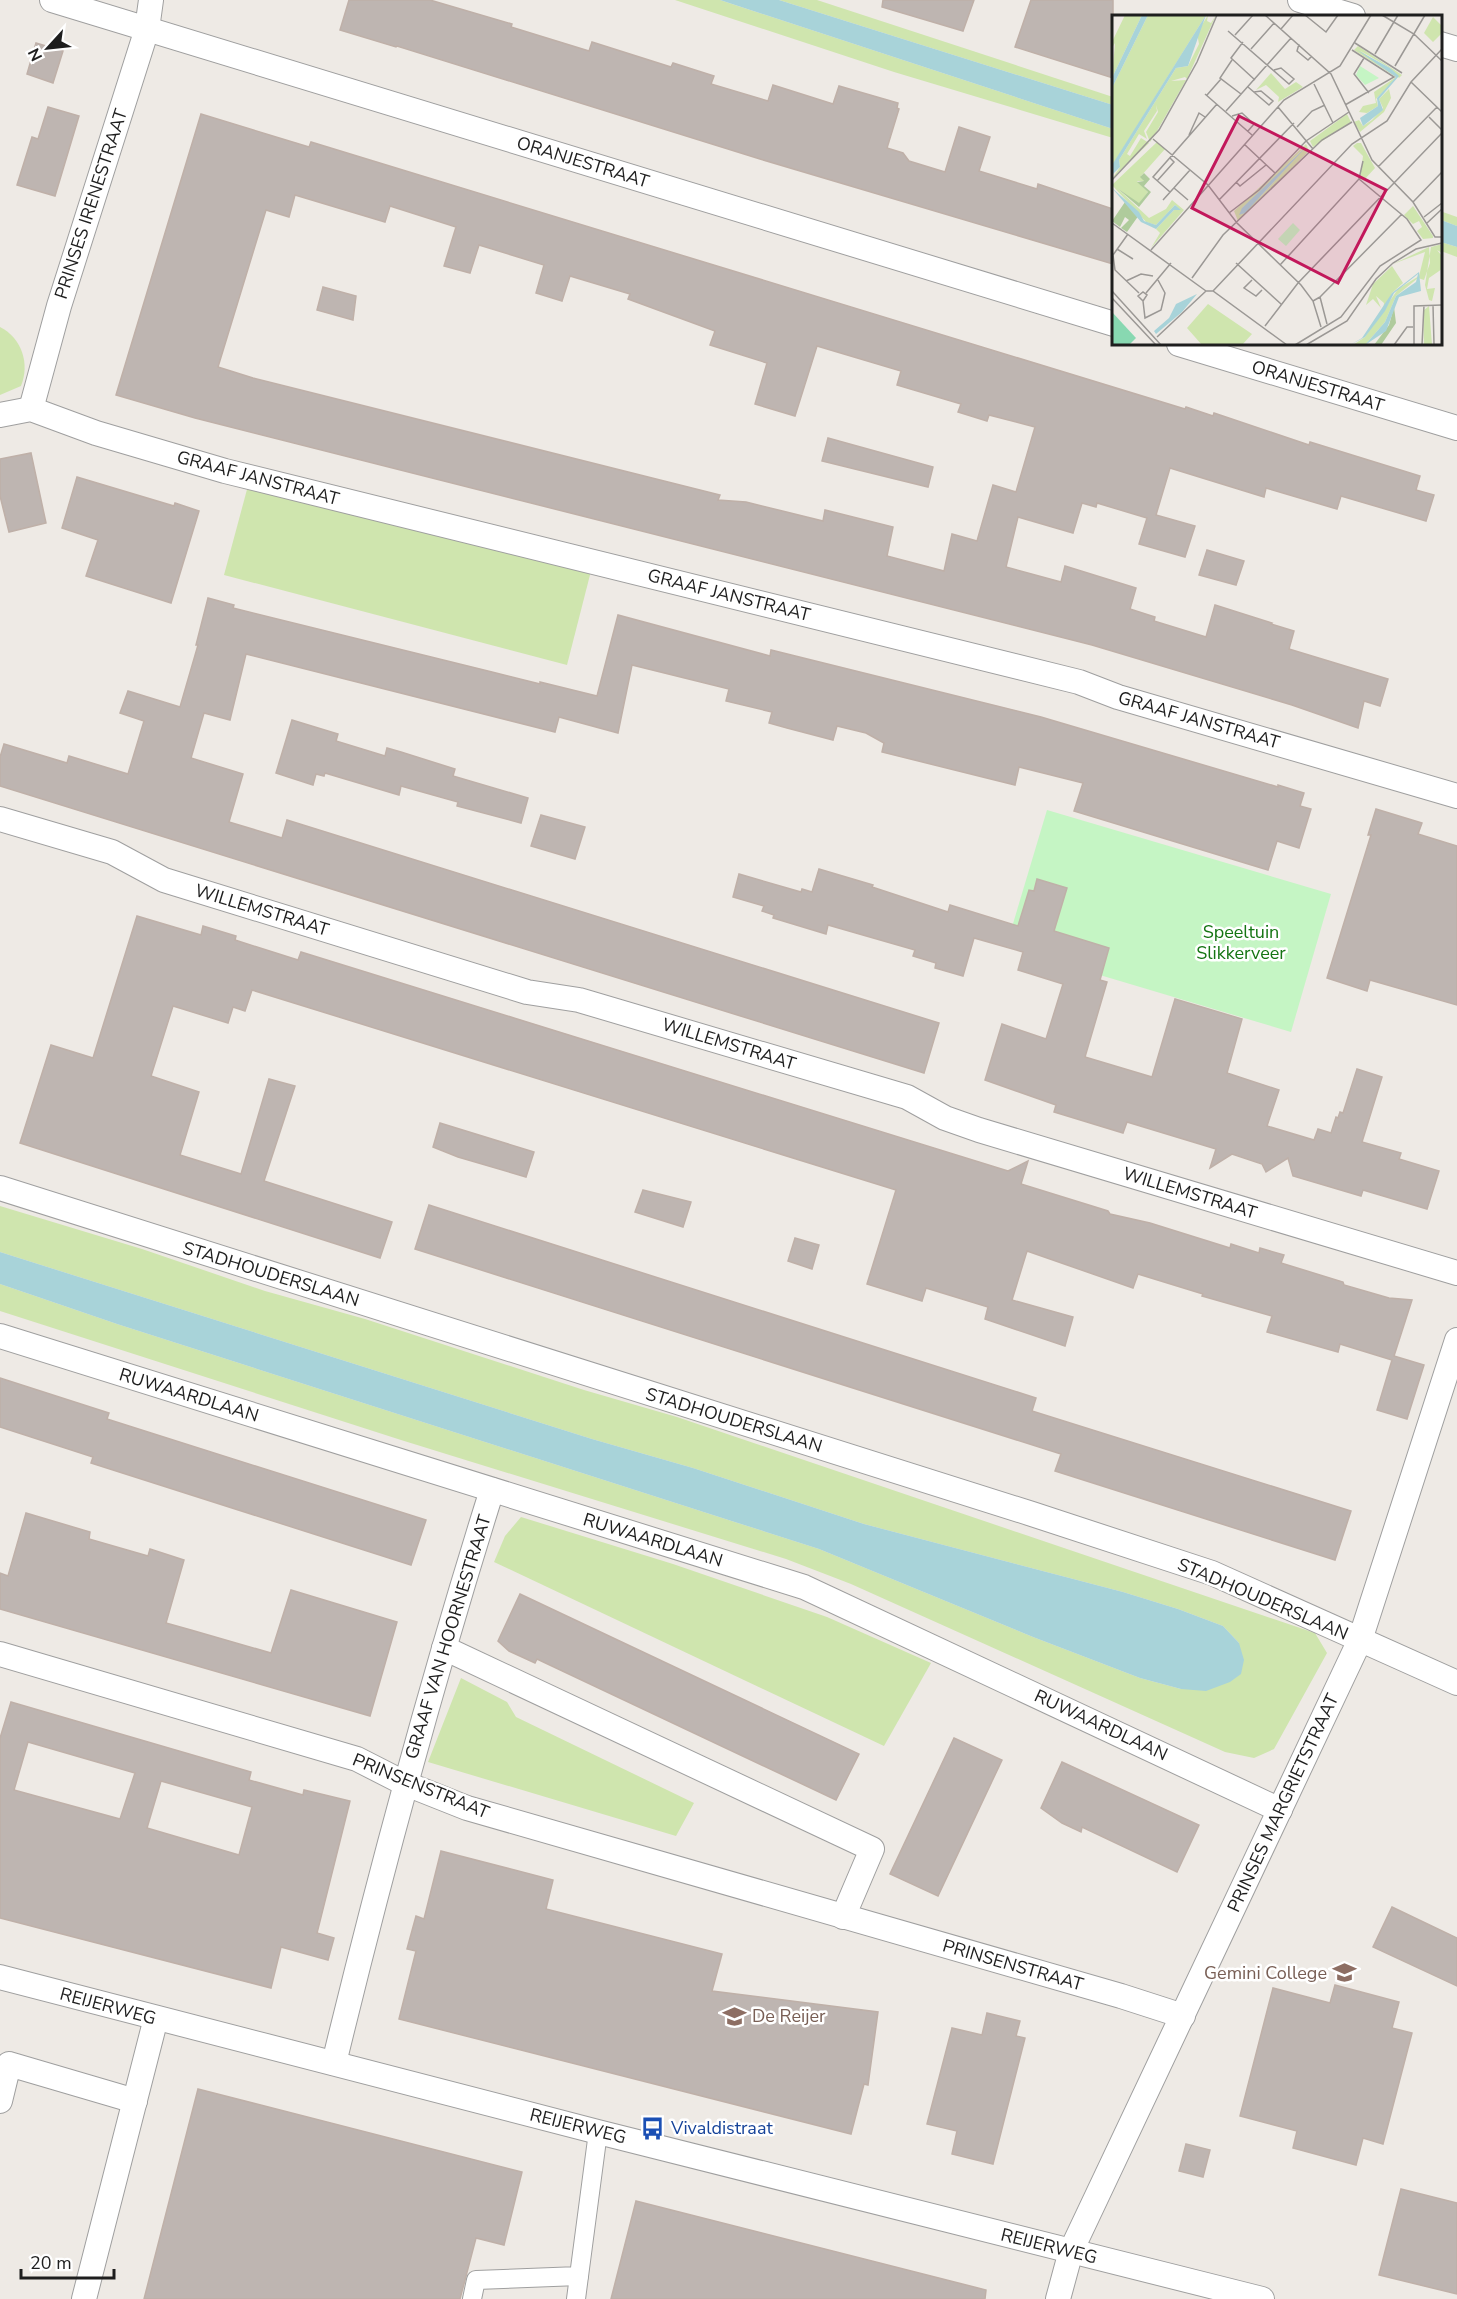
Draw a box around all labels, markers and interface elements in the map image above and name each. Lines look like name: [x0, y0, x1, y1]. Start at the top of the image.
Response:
inset map: [1112, 15, 1442, 345]
north arrow: [18, 18, 78, 78]
text: N: [23, 44, 48, 65]
street label: PRINSES IRENESTRAAT: [49, 106, 133, 302]
street label: ORANJESTRAAT: [514, 130, 652, 194]
street label: ORANJESTRAAT: [1249, 354, 1387, 418]
street label: GRAAF JANSTRAAT: [174, 445, 342, 511]
street label: GRAAF JANSTRAAT: [645, 563, 813, 627]
street label: GRAAF JANSTRAAT: [1115, 685, 1283, 755]
street label: WILLEMSTRAAT: [192, 878, 332, 942]
park label: Speeltuin Slikkerveer: [1196, 920, 1286, 965]
street label: WILLEMSTRAAT: [659, 1012, 799, 1076]
street label: WILLEMSTRAAT: [1120, 1161, 1260, 1225]
street label: STADHOUDERSLAAN: [180, 1236, 362, 1312]
street label: RUWAARDLAAN: [116, 1362, 262, 1428]
street label: STADHOUDERSLAAN: [643, 1382, 825, 1458]
street label: RUWAARDLAAN: [580, 1507, 726, 1573]
street label: GRAAF VAN HOORNESTRAAT: [399, 1512, 497, 1762]
street label: STADHOUDERSLAAN: [1174, 1552, 1352, 1646]
street label: RUWAARDLAAN: [1030, 1684, 1172, 1766]
street label: PRINSES MARGRIETSTRAAT: [1222, 1690, 1344, 1916]
street label: PRINSENSTRAAT: [349, 1748, 493, 1824]
street label: PRINSENSTRAAT: [940, 1933, 1086, 1997]
school or university icon: Gemini College: [1332, 1960, 1358, 1986]
place label: Gemini College: [1204, 1961, 1327, 1985]
street label: REIJERWEG: [57, 1982, 159, 2030]
school or university icon: De Reijer: [721, 2003, 747, 2029]
place label: De Reijer: [752, 2004, 826, 2028]
street label: REIJERWEG: [527, 2102, 629, 2150]
bus stop icon: Vivaldistraat: [640, 2115, 666, 2141]
place label: Vivaldistraat: [670, 2116, 773, 2140]
street label: REIJERWEG: [998, 2222, 1100, 2270]
scale bar: [21, 2242, 114, 2280]
text: 20 m: [30, 2251, 72, 2275]

